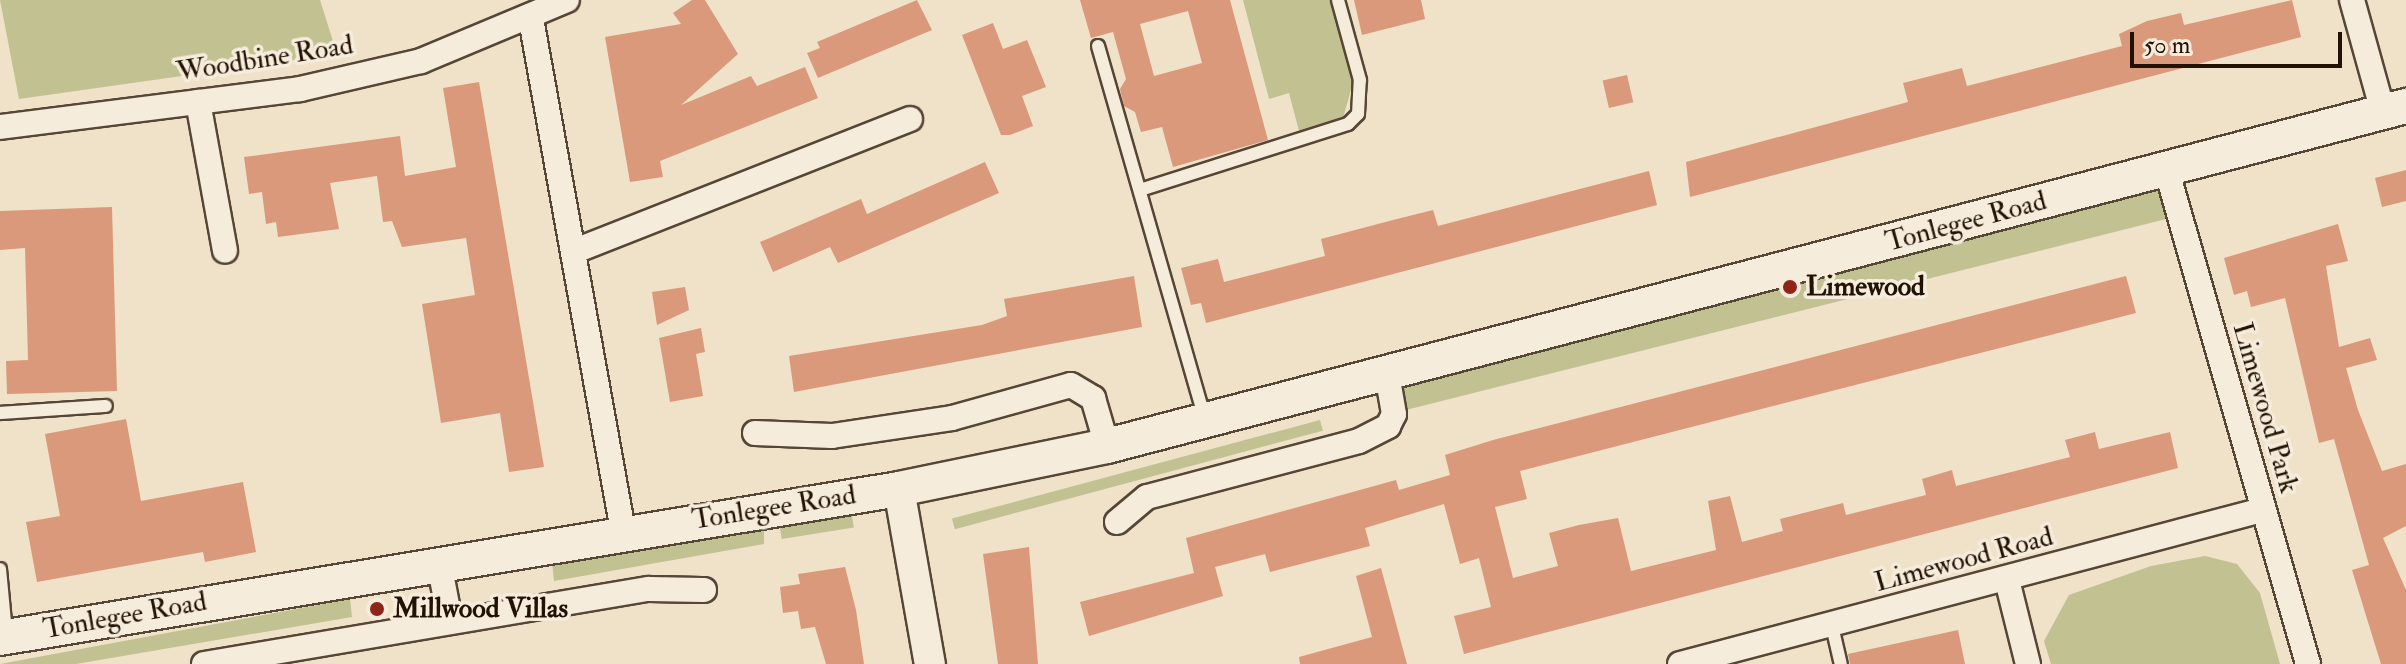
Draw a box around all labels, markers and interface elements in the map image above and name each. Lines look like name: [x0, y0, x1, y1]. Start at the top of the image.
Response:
scale bar: [2134, 16, 2346, 66]
street label: Woodbine Road: [174, 28, 356, 90]
text: 50 m: [2144, 30, 2190, 61]
street label: Tonlegee Road: [1882, 184, 2050, 260]
place label: Limewood: [1806, 270, 1925, 304]
marker: Limewood: [1781, 278, 1799, 296]
street label: Limewood Park: [2225, 319, 2305, 497]
street label: Tonlegee Road: [690, 478, 858, 538]
street label: Limewood Road: [1871, 520, 2057, 600]
street label: Tonlegee Road: [41, 585, 209, 647]
place label: Millwood Villas: [393, 592, 568, 626]
marker: Millwood Villas: [368, 600, 386, 618]

